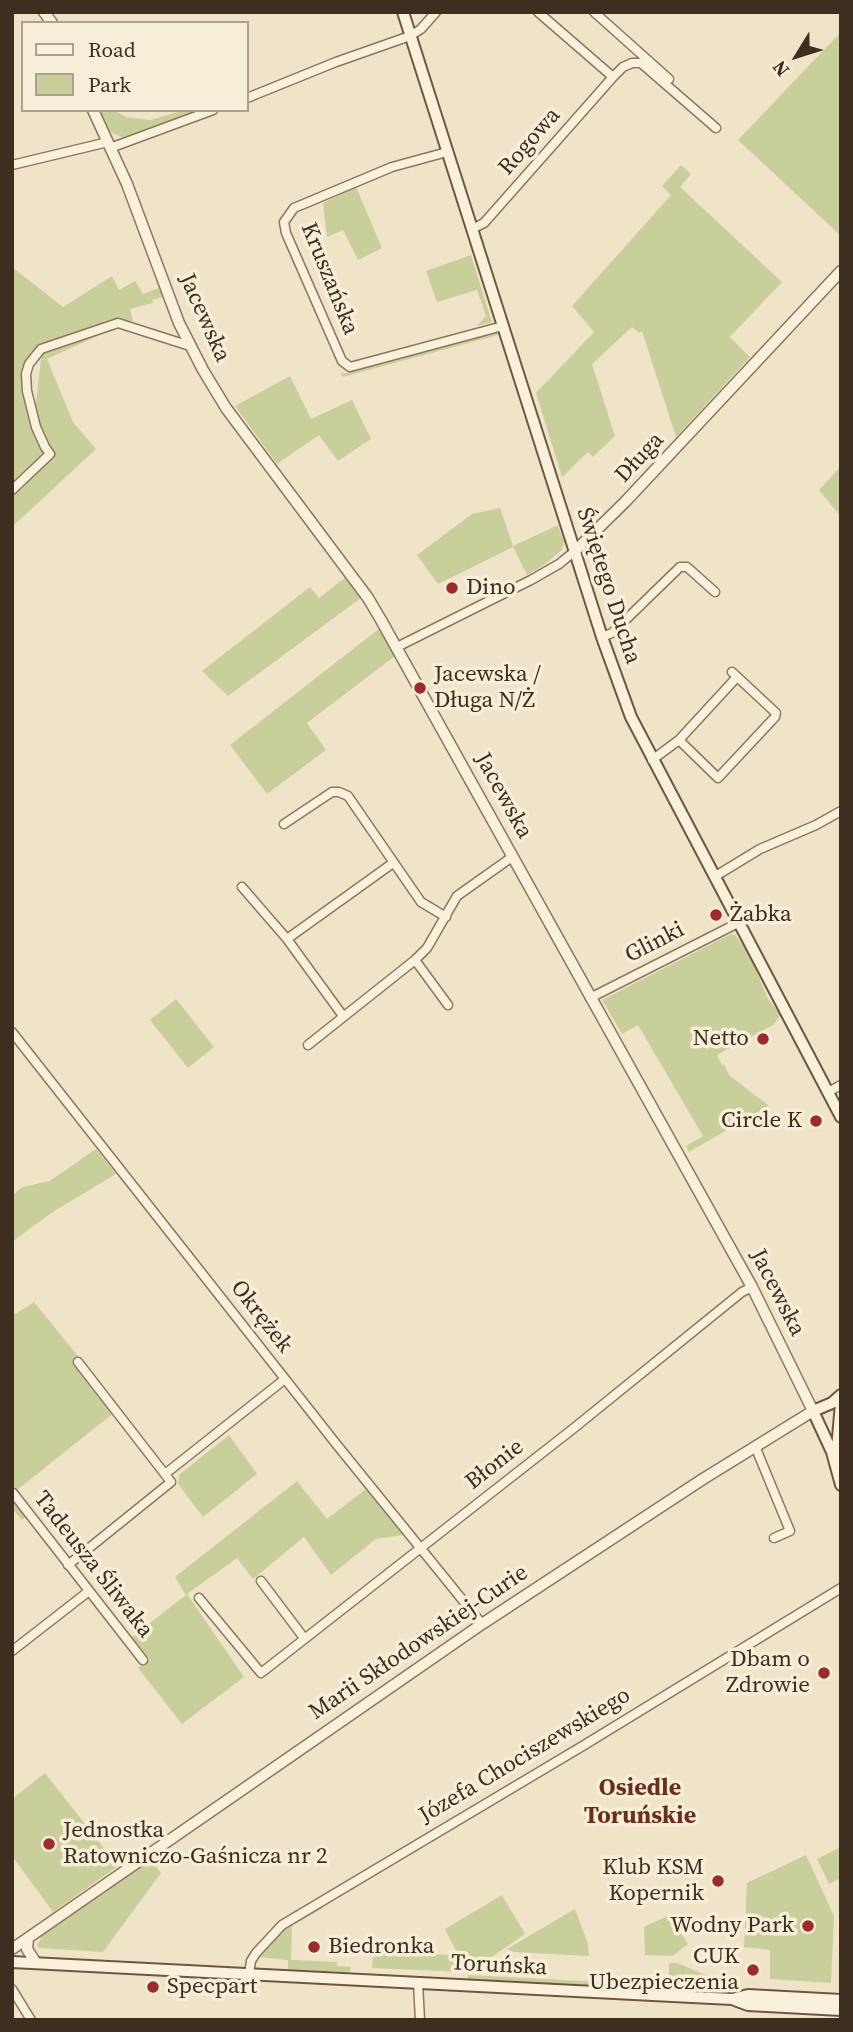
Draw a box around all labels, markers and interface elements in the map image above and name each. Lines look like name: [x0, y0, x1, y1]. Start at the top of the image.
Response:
legend: [21, 21, 248, 112]
north arrow: [762, 21, 832, 91]
text: Road: [88, 35, 136, 64]
text: N: [766, 55, 795, 82]
text: Park: [88, 70, 131, 99]
street label: Rogowa: [493, 103, 567, 181]
street label: Kruszańska: [294, 219, 364, 339]
street label: Jacewska: [172, 270, 236, 366]
street label: Długa: [610, 427, 670, 489]
street label: Świętego Ducha: [570, 505, 646, 667]
place label: Dino: [466, 574, 516, 602]
marker: Dino: [444, 580, 460, 596]
place label: Jacewska / Długa N/Ż: [434, 661, 541, 715]
marker: Jacewska / Długa N/Ż: [412, 680, 428, 696]
street label: Jacewska: [468, 748, 538, 844]
place label: Żabka: [730, 901, 792, 929]
marker: Żabka: [708, 907, 724, 923]
street label: Glinki: [621, 916, 689, 970]
place label: Netto: [693, 1025, 749, 1053]
marker: Netto: [755, 1031, 771, 1047]
place label: Circle K: [721, 1107, 802, 1135]
marker: Circle K: [808, 1113, 824, 1129]
street label: Jacewska: [743, 1245, 811, 1341]
street label: Okrężek: [224, 1275, 298, 1359]
street label: Błonie: [460, 1434, 530, 1496]
street label: Tadeusza Śliwaka: [27, 1486, 159, 1644]
street label: Marii Skłodowskiej-Curie: [304, 1559, 534, 1727]
place label: Dbam o Zdrowie: [726, 1646, 810, 1700]
marker: Dbam o Zdrowie: [816, 1665, 832, 1681]
street label: Józefa Chociszewskiego: [414, 1682, 636, 1830]
district label: Osiedle Toruńskie: [584, 1775, 696, 1831]
place label: Jednostka Ratowniczo-Gaśnicza nr 2: [63, 1817, 328, 1871]
marker: Jednostka Ratowniczo-Gaśnicza nr 2: [41, 1836, 57, 1852]
place label: Klub KSM Kopernik: [602, 1854, 704, 1908]
marker: Klub KSM Kopernik: [710, 1873, 726, 1889]
place label: Wodny Park: [670, 1912, 794, 1940]
marker: Wodny Park: [800, 1918, 816, 1934]
place label: Biedronka: [328, 1933, 434, 1961]
marker: Biedronka: [306, 1939, 322, 1955]
place label: CUK Ubezpieczenia: [589, 1943, 739, 1997]
street label: Toruńska: [450, 1950, 548, 1982]
marker: CUK Ubezpieczenia: [745, 1962, 761, 1978]
place label: Specpart: [167, 1973, 257, 2001]
marker: Specpart: [145, 1979, 161, 1995]

